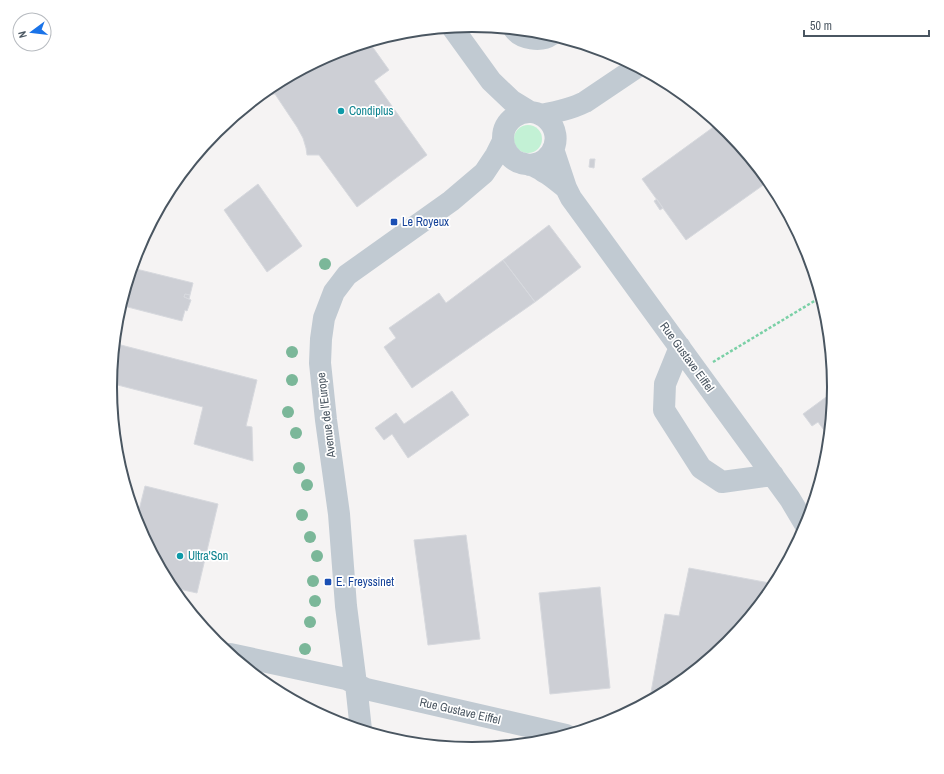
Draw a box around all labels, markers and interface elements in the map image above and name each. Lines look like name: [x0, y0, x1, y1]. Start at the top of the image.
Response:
north arrow: [12, 12, 52, 52]
scale bar: [804, 12, 929, 38]
text: 50 m: [810, 18, 832, 34]
text: N: [15, 30, 30, 40]
place label: Condiplus: [349, 103, 393, 119]
marker: Condiplus: [336, 106, 346, 116]
place label: Le Royeux: [402, 214, 449, 230]
marker: Le Royeux: [389, 217, 399, 227]
street label: Rue Gustave Eiffel: [656, 319, 718, 395]
street label: Avenue de l'Europe: [313, 372, 339, 459]
place label: Ultra'Son: [188, 548, 228, 564]
marker: Ultra'Son: [175, 551, 185, 561]
place label: E. Freyssinet: [336, 574, 394, 590]
marker: E. Freyssinet: [323, 577, 333, 587]
street label: Rue Gustave Eiffel: [418, 694, 502, 728]

